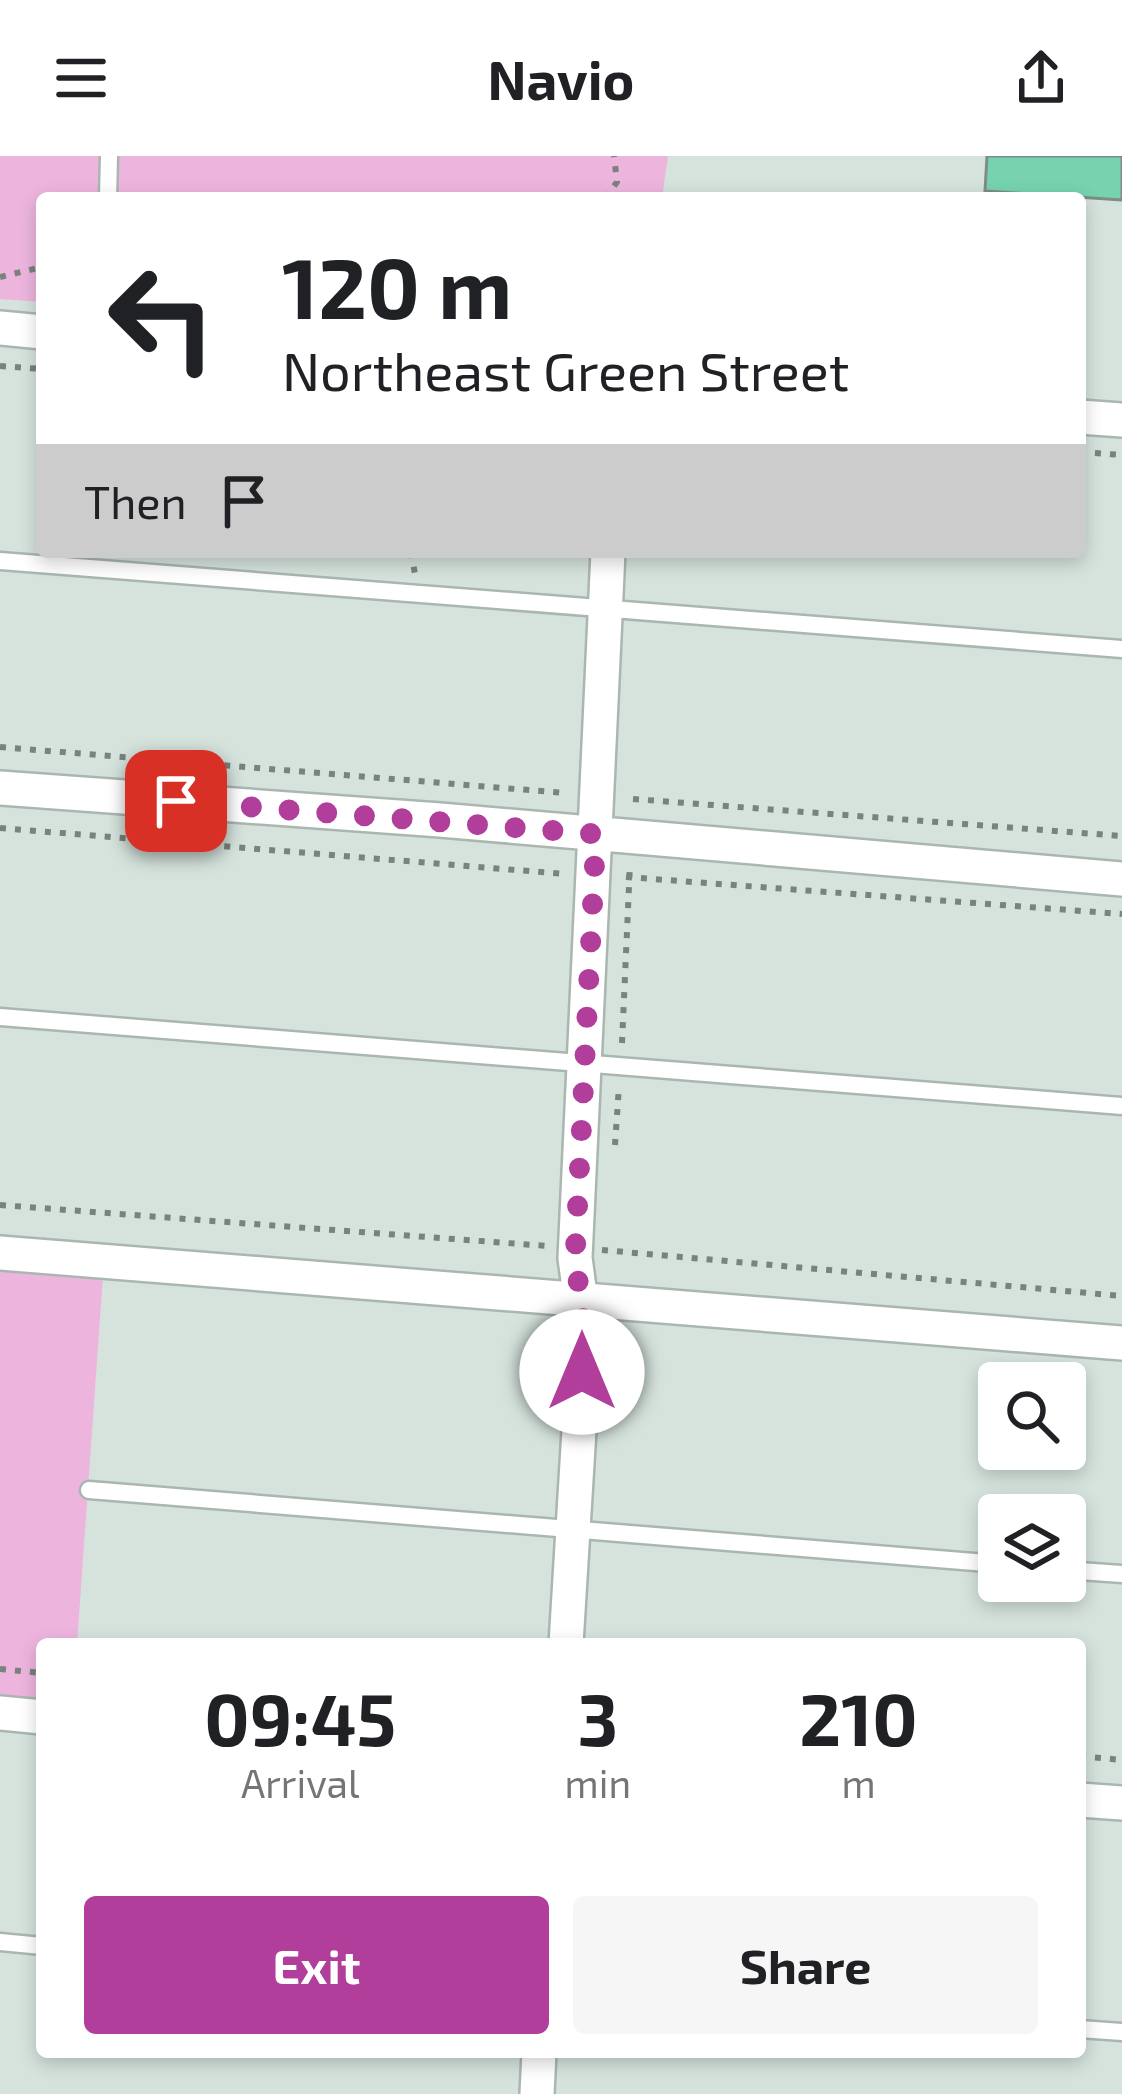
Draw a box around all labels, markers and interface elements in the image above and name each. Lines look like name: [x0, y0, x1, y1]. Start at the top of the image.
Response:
icon: menu: [48, 45, 114, 111]
icon: share: [1008, 45, 1074, 111]
text: Navio: [488, 46, 634, 111]
text: 120 m: [282, 235, 512, 336]
icon: left: [84, 240, 240, 396]
text: Northeast Green Street: [282, 337, 849, 402]
icon: arrive: [211, 468, 277, 534]
text: Then: [84, 474, 187, 528]
pin: [125, 750, 227, 852]
icon: arrive: [143, 768, 209, 834]
position arrow: [519, 1309, 645, 1435]
map controls: [978, 1362, 1086, 1602]
button: search: [978, 1362, 1086, 1470]
button: layers: [978, 1494, 1086, 1602]
text: 09:45: [204, 1674, 396, 1760]
text: 3: [577, 1674, 618, 1760]
text: 210: [799, 1674, 918, 1760]
text: Arrival: [241, 1759, 360, 1806]
text: min: [565, 1759, 631, 1806]
text: m: [841, 1759, 876, 1806]
button: Exit: [84, 1896, 549, 2034]
button: Share: [573, 1896, 1038, 2034]

